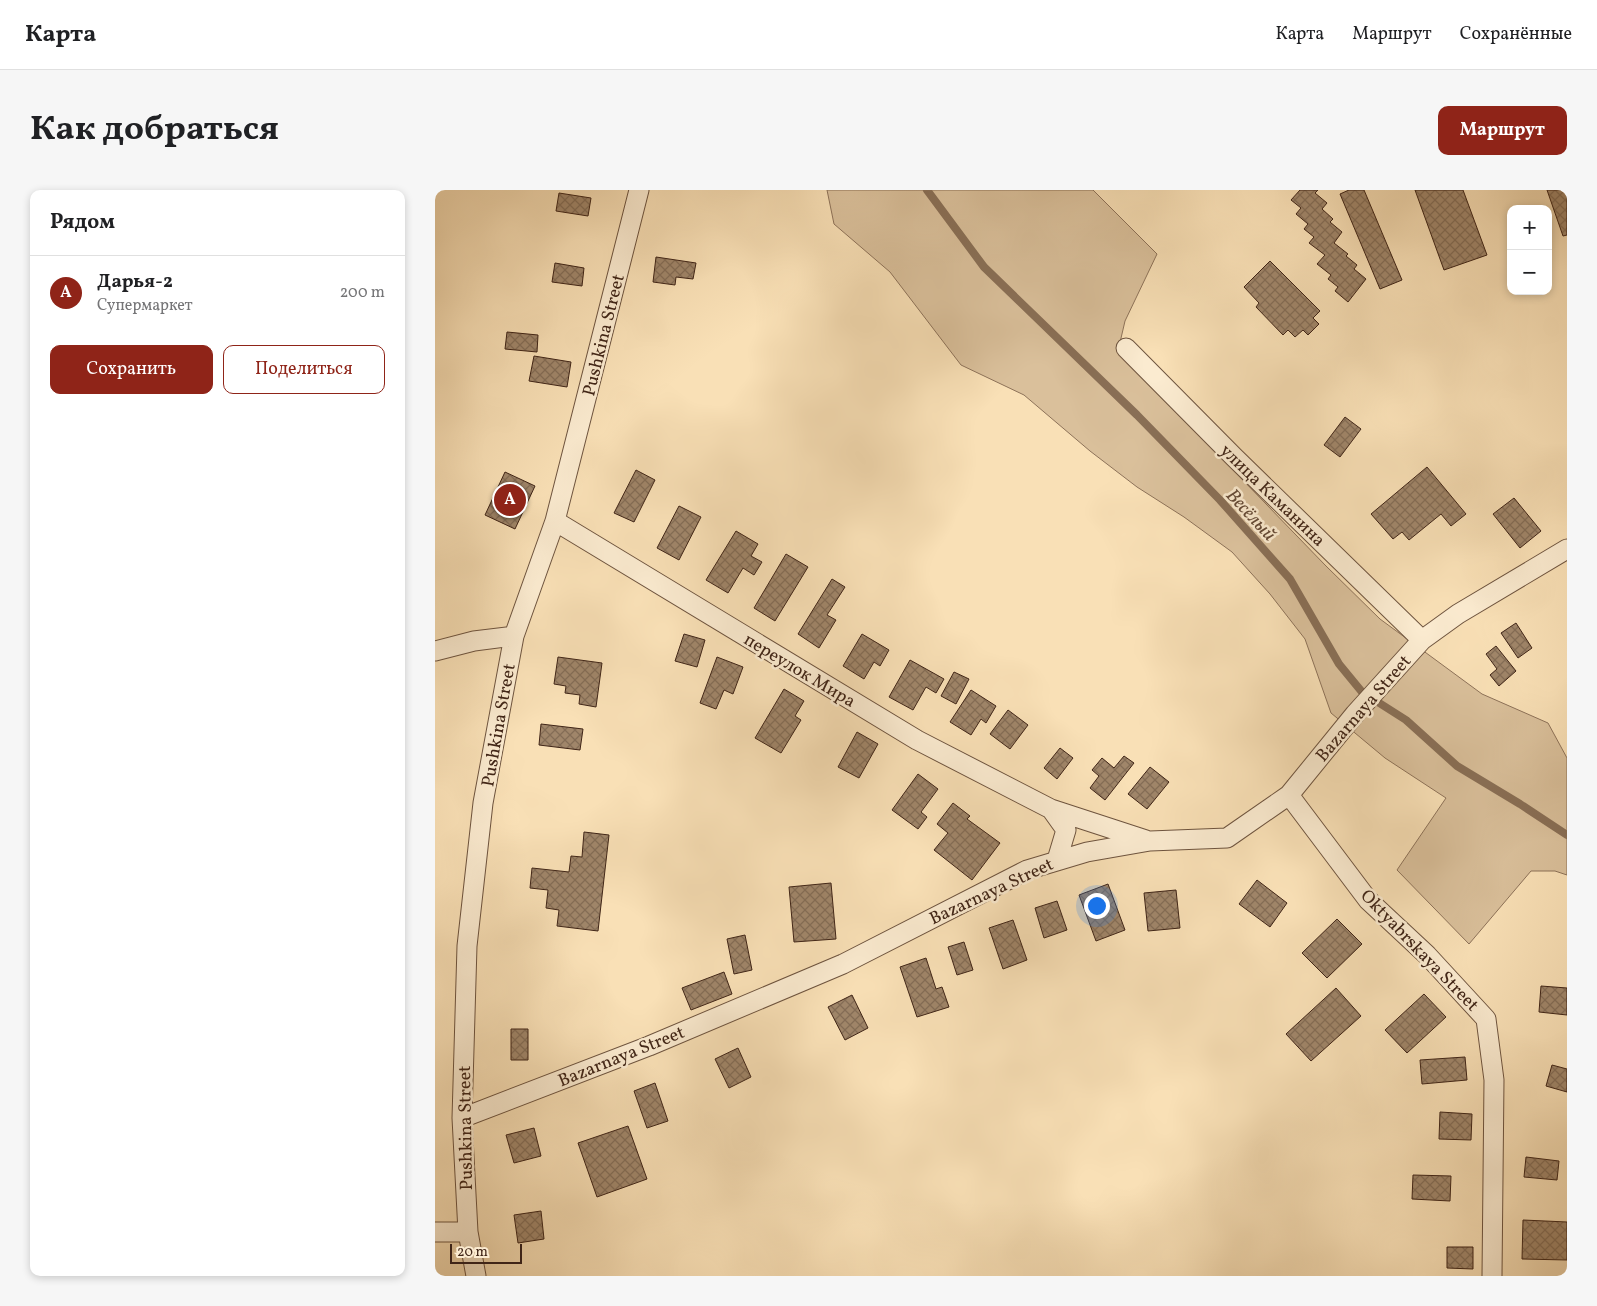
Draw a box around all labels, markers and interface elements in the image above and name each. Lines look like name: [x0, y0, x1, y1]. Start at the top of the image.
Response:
text: Карта: [25, 18, 96, 52]
text: Карта: [1275, 22, 1324, 47]
text: Маршрут: [1352, 22, 1432, 47]
text: Сохранённые: [1460, 22, 1572, 47]
text: Как добраться: [30, 106, 279, 154]
button: Маршрут: [1438, 106, 1567, 155]
map controls: [1507, 205, 1552, 295]
button: +: [1507, 205, 1552, 250]
text: Рядом: [50, 208, 115, 237]
button: −: [1507, 250, 1552, 295]
text: Дарья-2: [97, 269, 173, 295]
street label: Pushkina Street: [577, 272, 632, 399]
text: A: [60, 282, 72, 304]
text: 200 m: [340, 282, 385, 304]
text: Супермаркет: [97, 295, 193, 317]
button: Сохранить: [50, 345, 213, 394]
button: Поделиться: [223, 345, 385, 394]
street label: улица Каманина: [1214, 439, 1330, 553]
pin: A: [494, 481, 526, 519]
water label: Весёлый: [1219, 483, 1282, 548]
street label: переулок Мира: [739, 628, 860, 715]
street label: Bazarnaya Street: [1311, 650, 1418, 768]
street label: Pushkina Street: [476, 662, 523, 789]
street label: Bazarnaya Street: [925, 853, 1058, 932]
street label: Oktyabrskaya Street: [1354, 885, 1484, 1018]
your location: [1084, 893, 1110, 919]
street label: Bazarnaya Street: [555, 1021, 689, 1094]
street label: Pushkina Street: [453, 1065, 480, 1191]
scale bar: [450, 1241, 523, 1264]
text: 20 m: [457, 1243, 488, 1262]

